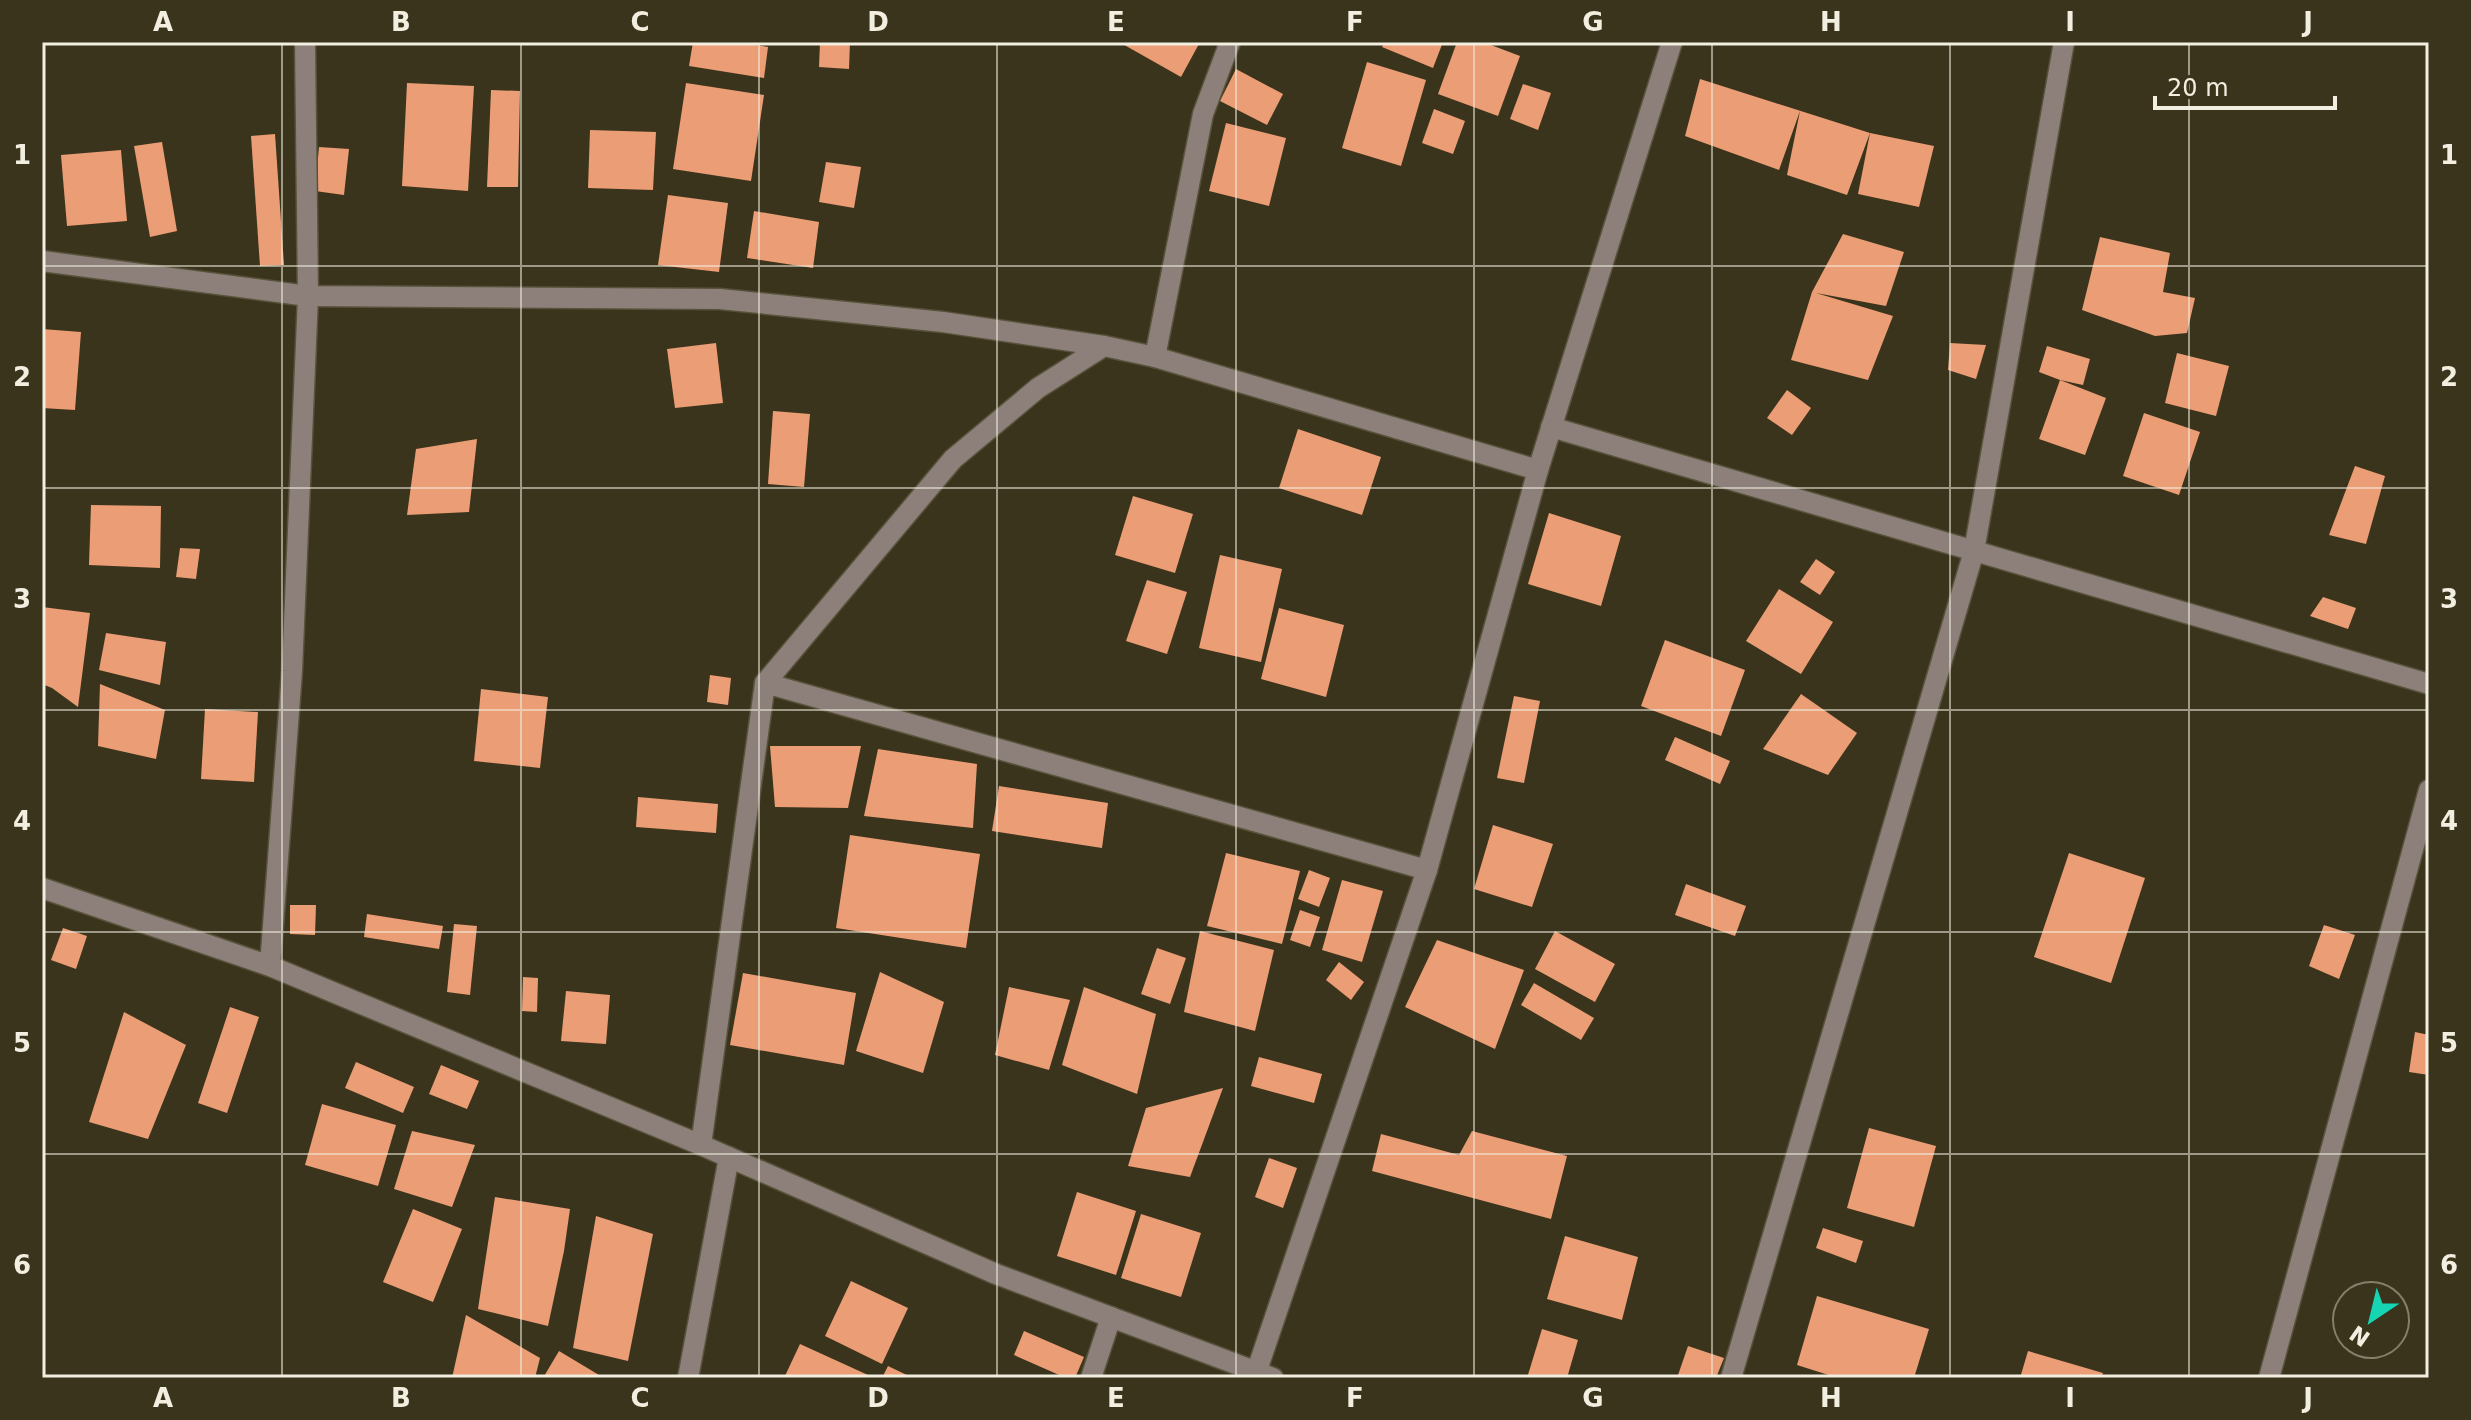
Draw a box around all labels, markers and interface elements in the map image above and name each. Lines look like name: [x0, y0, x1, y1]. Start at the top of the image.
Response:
text: A: [153, 7, 173, 37]
text: B: [391, 7, 411, 37]
text: C: [630, 7, 650, 37]
text: D: [867, 7, 889, 37]
text: E: [1107, 7, 1125, 37]
text: F: [1346, 7, 1364, 37]
text: G: [1582, 7, 1604, 37]
text: H: [1820, 7, 1842, 37]
text: I: [2065, 7, 2075, 37]
text: J: [2301, 7, 2313, 37]
scale bar: [2155, 60, 2335, 110]
text: 20 m: [2167, 74, 2229, 102]
text: 1: [13, 140, 31, 170]
text: 1: [2440, 140, 2458, 170]
text: 2: [13, 362, 31, 392]
text: 2: [2440, 362, 2458, 392]
text: 3: [13, 584, 31, 614]
text: 3: [2440, 584, 2458, 614]
text: 4: [13, 806, 31, 836]
text: 4: [2440, 806, 2458, 836]
text: 5: [13, 1028, 31, 1058]
text: 5: [2440, 1028, 2458, 1058]
text: 6: [13, 1250, 31, 1280]
text: 6: [2440, 1250, 2458, 1280]
north arrow: [2331, 1280, 2411, 1360]
text: N: [2345, 1320, 2375, 1351]
text: A: [153, 1383, 173, 1413]
text: B: [391, 1383, 411, 1413]
text: C: [630, 1383, 650, 1413]
text: D: [867, 1383, 889, 1413]
text: E: [1107, 1383, 1125, 1413]
text: F: [1346, 1383, 1364, 1413]
text: G: [1582, 1383, 1604, 1413]
text: H: [1820, 1383, 1842, 1413]
text: I: [2065, 1383, 2075, 1413]
text: J: [2301, 1383, 2313, 1413]

